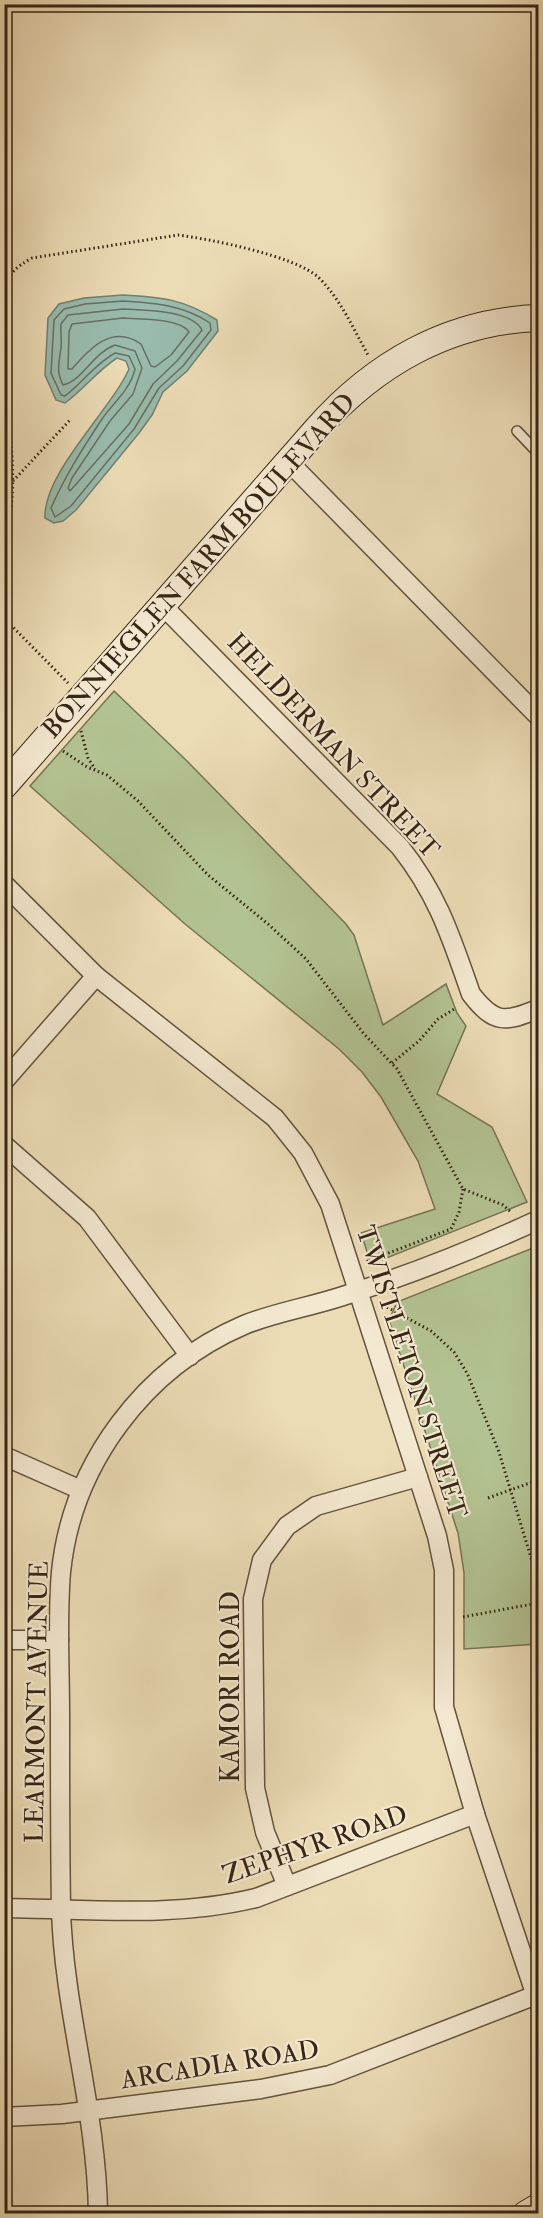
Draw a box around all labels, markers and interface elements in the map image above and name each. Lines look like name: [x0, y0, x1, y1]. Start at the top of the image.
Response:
street label: BONNIEGLEN FARM BOULEVARD: [35, 387, 363, 745]
street label: HELDERMAN STREET: [220, 627, 446, 865]
street label: TWISTLETON STREET: [349, 1222, 473, 1522]
street label: LEARMONT AVENUE: [19, 1561, 55, 1843]
street label: KAMORI ROAD: [215, 1591, 247, 1783]
street label: ZEPHYR ROAD: [218, 1798, 412, 1892]
street label: ARCADIA ROAD: [118, 2034, 321, 2097]

